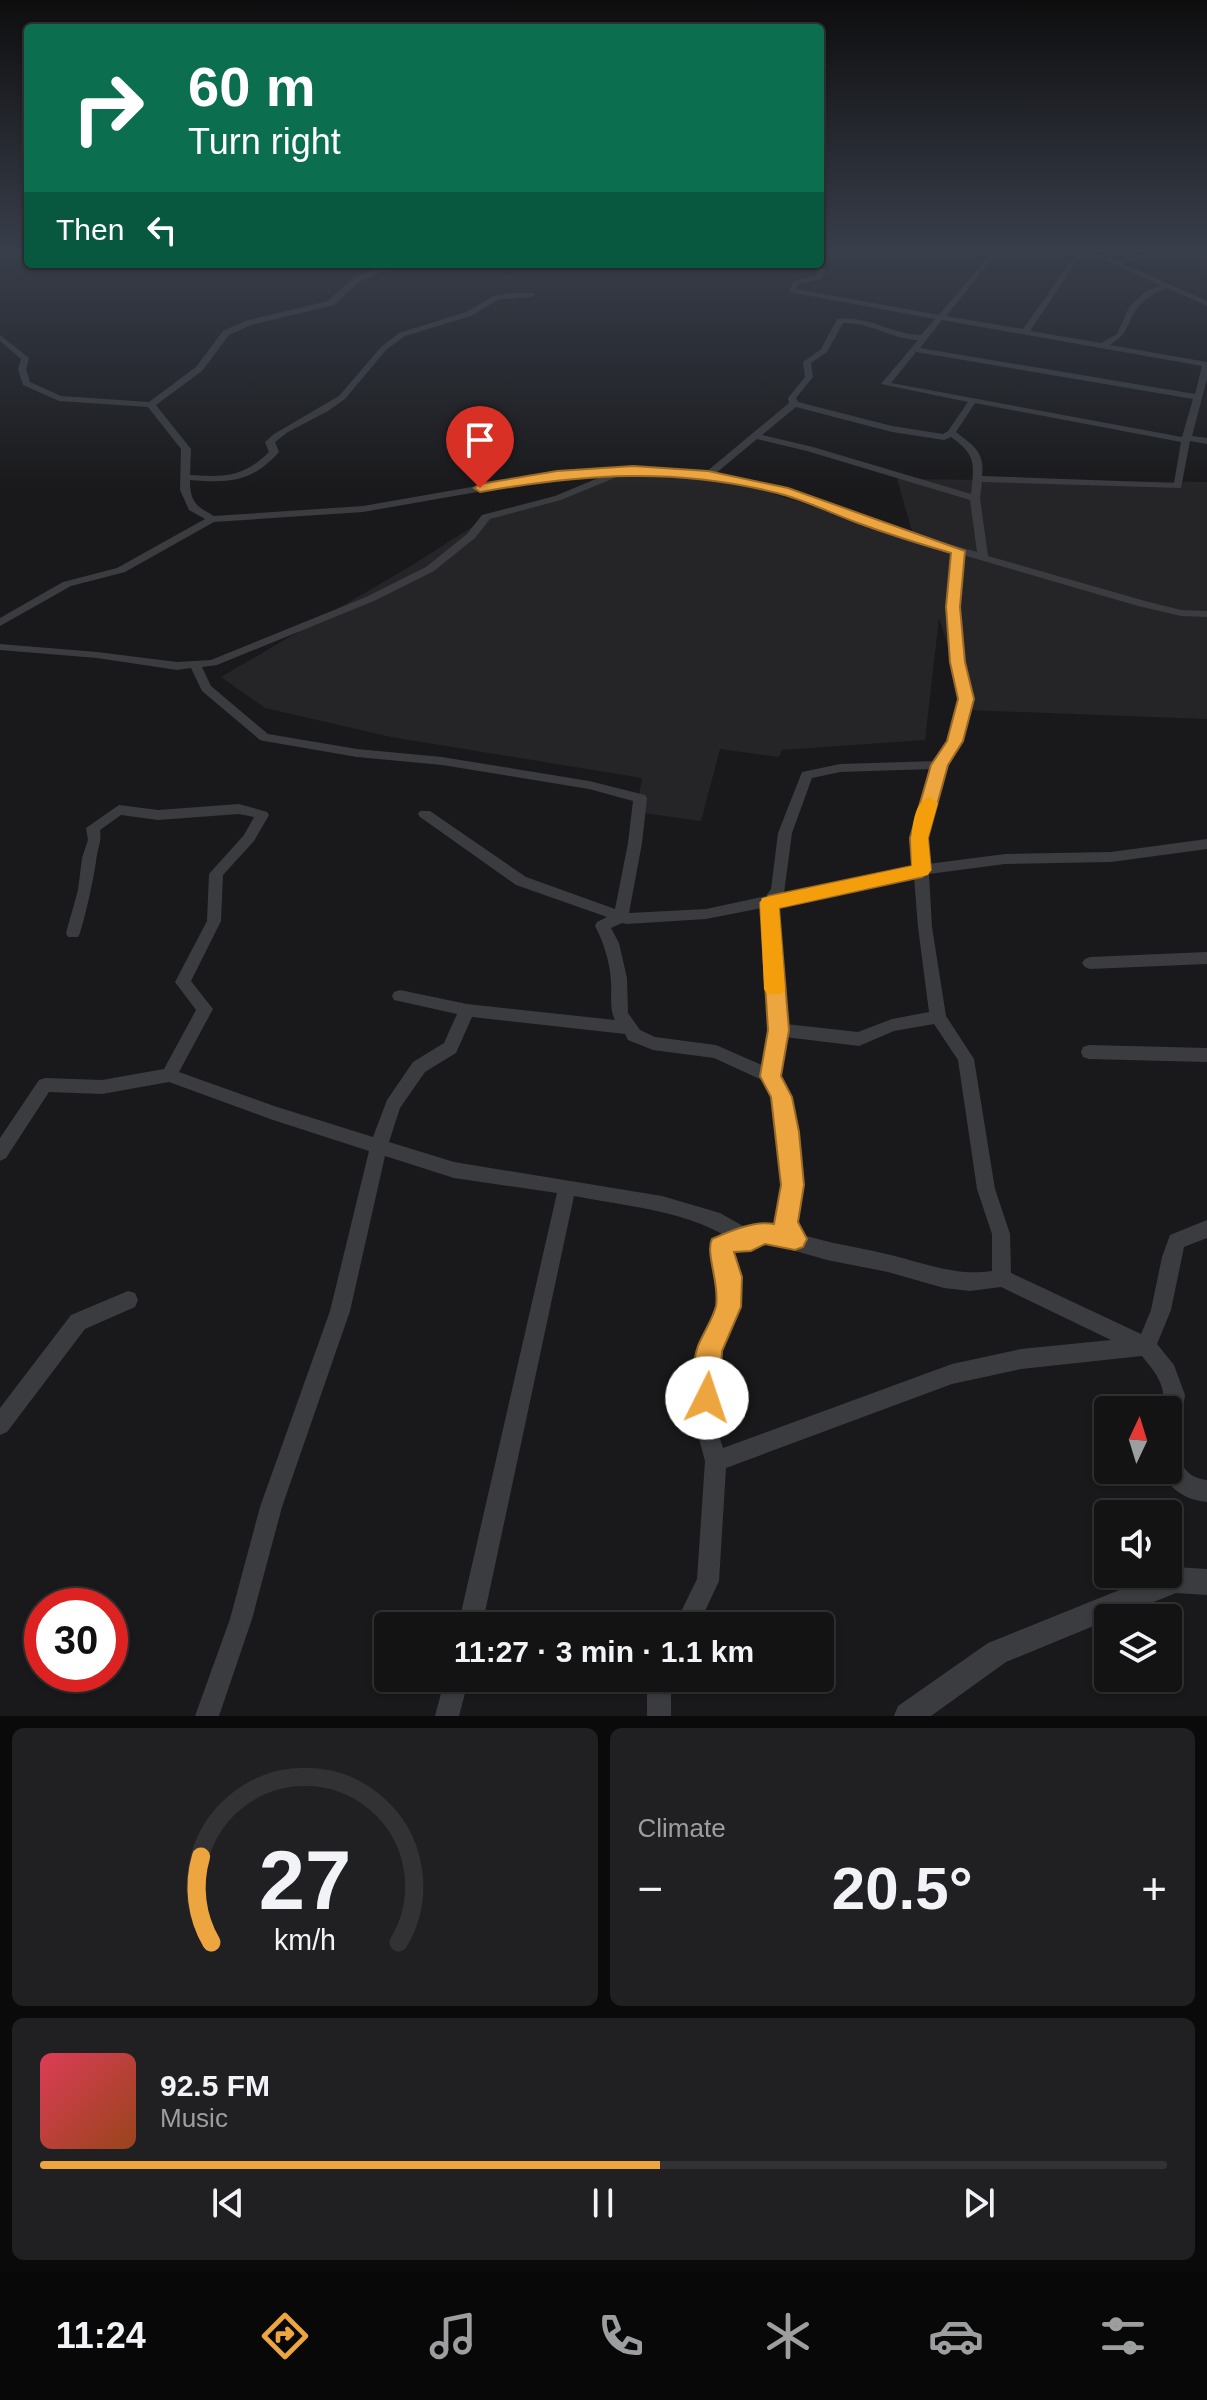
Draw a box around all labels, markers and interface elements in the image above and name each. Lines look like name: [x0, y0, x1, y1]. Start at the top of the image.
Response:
text: 60 m: [188, 55, 316, 118]
icon: right: [56, 56, 160, 160]
text: Turn right: [188, 121, 341, 162]
icon: left: [140, 208, 184, 252]
text: Then: [56, 213, 124, 246]
pin: [446, 406, 514, 488]
icon: arrive: [458, 418, 502, 462]
position arrow: [665, 1356, 749, 1440]
north arrow: [1094, 1396, 1182, 1484]
map controls: [1094, 1396, 1182, 1692]
button: sound: [1094, 1500, 1182, 1588]
speed limit sign: 30: [24, 1588, 128, 1692]
button: layers: [1094, 1604, 1182, 1692]
text: 11:27 · 3 min · 1.1 km: [454, 1635, 754, 1668]
text: Climate: [638, 1813, 726, 1843]
text: 27: [258, 1834, 351, 1927]
text: 20.5°: [832, 1855, 973, 1922]
text: −: [638, 1864, 663, 1913]
text: +: [1141, 1864, 1167, 1913]
text: km/h: [274, 1924, 336, 1956]
text: 92.5 FM: [160, 2069, 270, 2102]
text: Music: [160, 2103, 228, 2133]
icon: previous: [206, 2181, 250, 2225]
icon: pause: [581, 2181, 625, 2225]
icon: next: [957, 2181, 1001, 2225]
icon: directions: [257, 2308, 313, 2364]
icon: music: [425, 2308, 481, 2364]
icon: phone: [593, 2308, 649, 2364]
icon: climate: [760, 2308, 816, 2364]
icon: car: [928, 2308, 984, 2364]
icon: filters: [1095, 2308, 1151, 2364]
text: 11:24: [56, 2315, 146, 2356]

